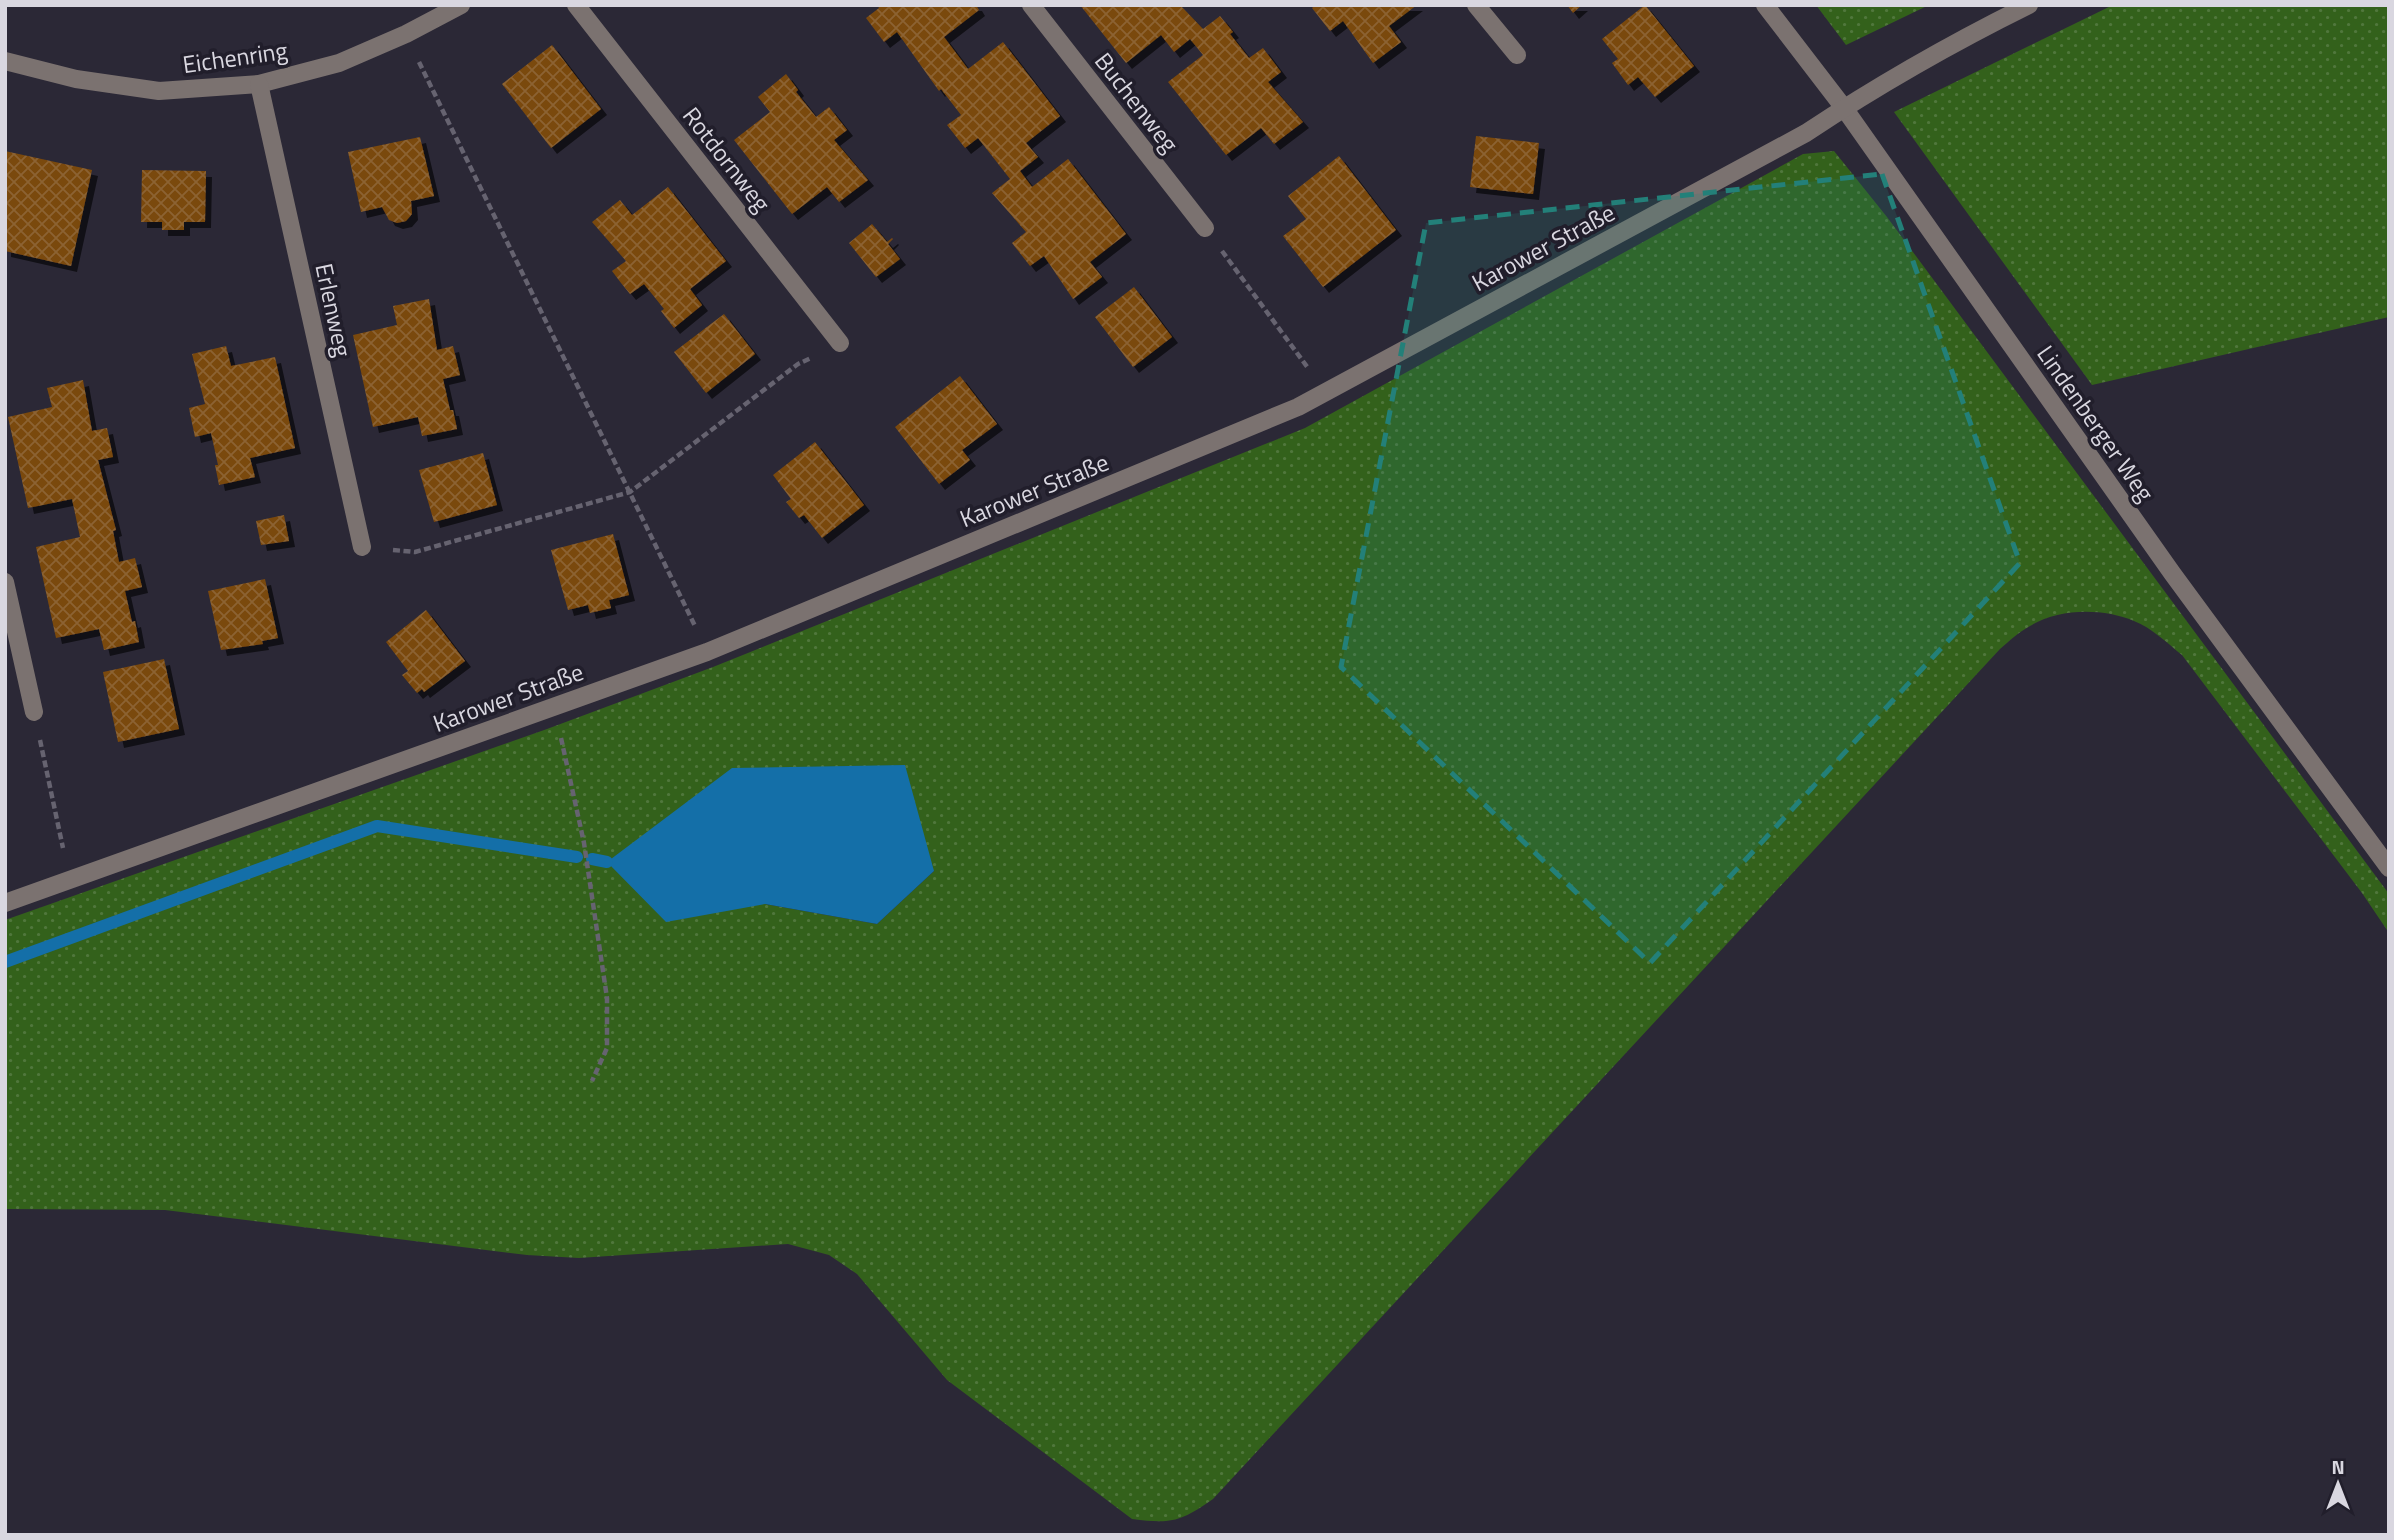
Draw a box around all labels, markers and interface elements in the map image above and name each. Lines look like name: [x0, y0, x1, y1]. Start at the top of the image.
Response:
street label: Eichenring: [180, 32, 290, 82]
street label: Buchenweg: [1086, 44, 1188, 160]
street label: Rotdornweg: [674, 99, 780, 219]
street label: Karower Straße: [1465, 194, 1621, 300]
street label: Erlenweg: [307, 260, 361, 360]
street label: Lindenberger Weg: [2029, 338, 2163, 508]
street label: Karower Straße: [954, 444, 1114, 536]
street label: Karower Straße: [428, 653, 588, 741]
north arrow: [2303, 1449, 2373, 1519]
text: N: [2331, 1452, 2345, 1481]

